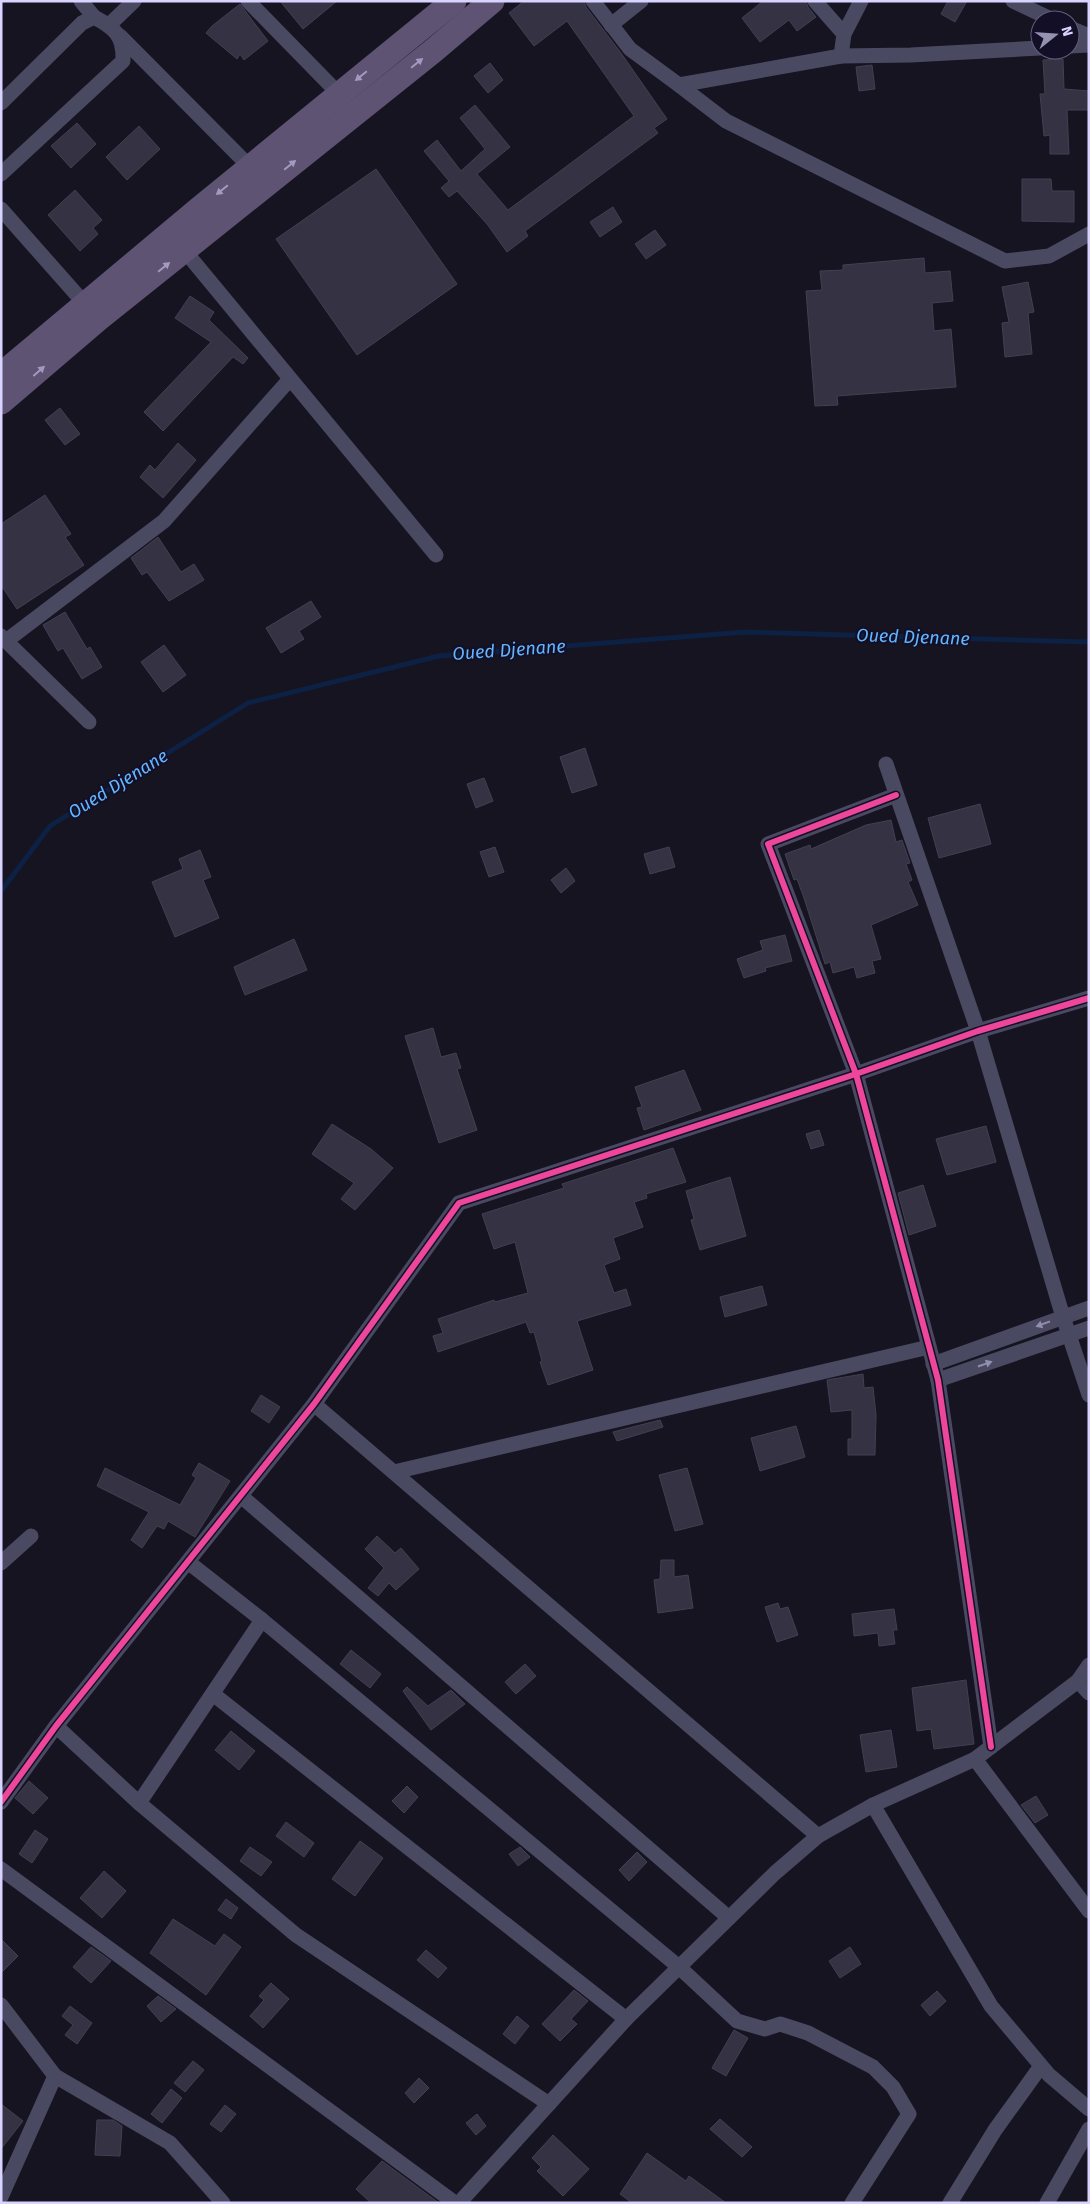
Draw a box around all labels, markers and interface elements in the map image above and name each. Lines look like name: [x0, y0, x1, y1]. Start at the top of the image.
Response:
north arrow: [1030, 10, 1080, 60]
text: N: [1057, 24, 1076, 38]
one-way arrow: [410, 58, 423, 69]
one-way arrow: [355, 70, 368, 81]
one-way arrow: [284, 159, 297, 170]
one-way arrow: [216, 184, 229, 195]
one-way arrow: [157, 261, 170, 272]
one-way arrow: [33, 366, 45, 377]
water label: Oued Djenane: [856, 624, 970, 650]
water label: Oued Djenane: [452, 635, 566, 665]
water label: Oued Djenane: [64, 745, 172, 823]
one-way arrow: [1035, 1320, 1050, 1328]
one-way arrow: [977, 1360, 992, 1367]

